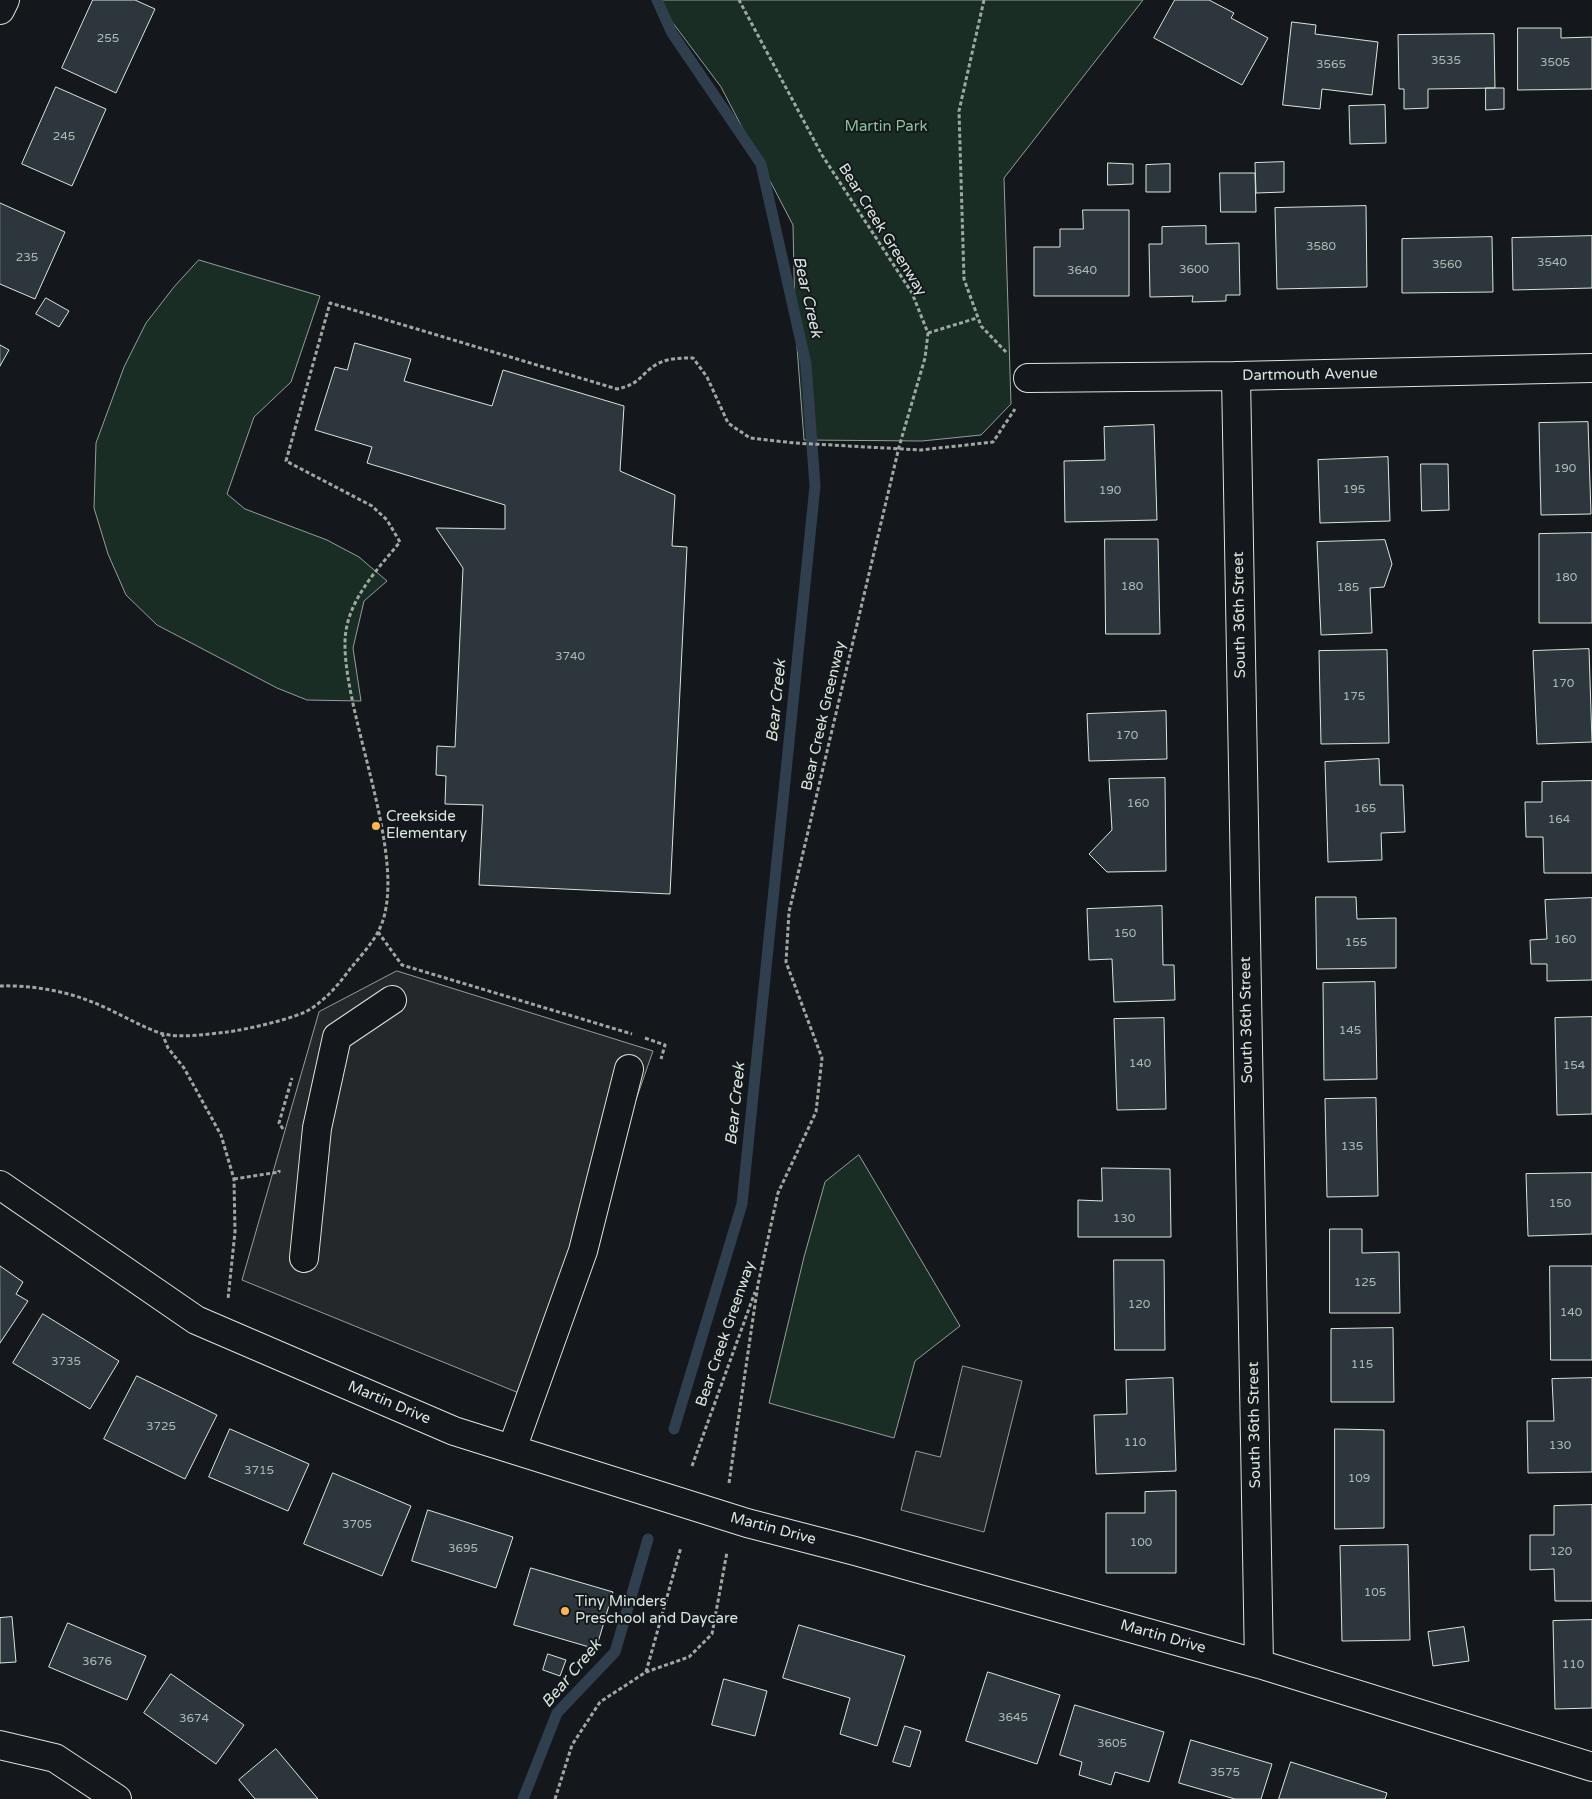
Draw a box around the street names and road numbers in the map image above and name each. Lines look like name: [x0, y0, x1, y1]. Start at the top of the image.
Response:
street label: Bear Creek Greenway: [834, 160, 930, 300]
street label: Dartmouth Avenue: [1242, 365, 1378, 385]
street label: South 36th Street: [1230, 551, 1250, 679]
street label: Bear Creek Greenway: [798, 640, 850, 792]
street label: South 36th Street: [1237, 956, 1257, 1084]
street label: Bear Creek Greenway: [693, 1259, 759, 1409]
street label: South 36th Street: [1245, 1361, 1265, 1489]
street label: Martin Drive: [345, 1378, 433, 1428]
street label: Martin Drive: [728, 1509, 818, 1549]
street label: Martin Drive: [1118, 1616, 1208, 1658]

